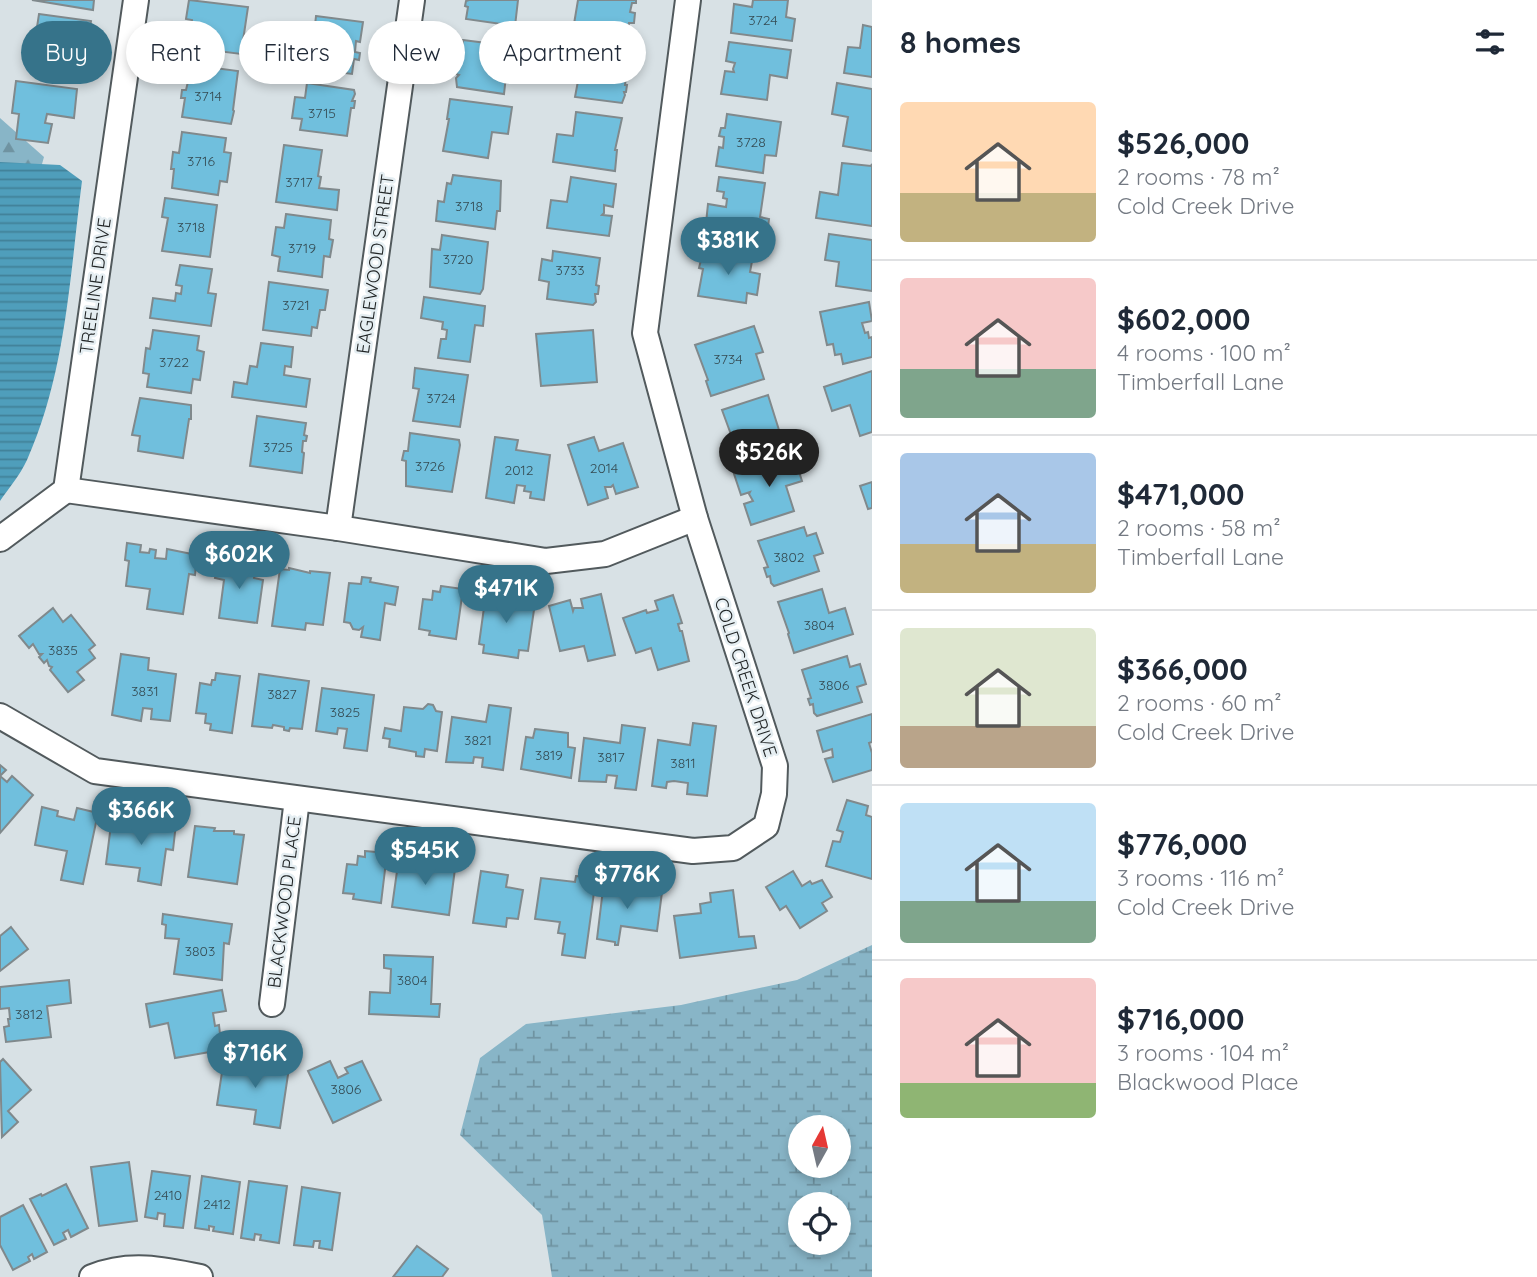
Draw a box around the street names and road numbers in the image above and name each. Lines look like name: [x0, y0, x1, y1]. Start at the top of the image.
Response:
street label: EAGLEWOOD STREET: [351, 173, 399, 355]
street label: TREELINE DRIVE: [74, 216, 116, 356]
street label: COLD CREEK DRIVE: [709, 595, 783, 759]
street label: BLACKWOOD PLACE: [262, 815, 306, 989]

